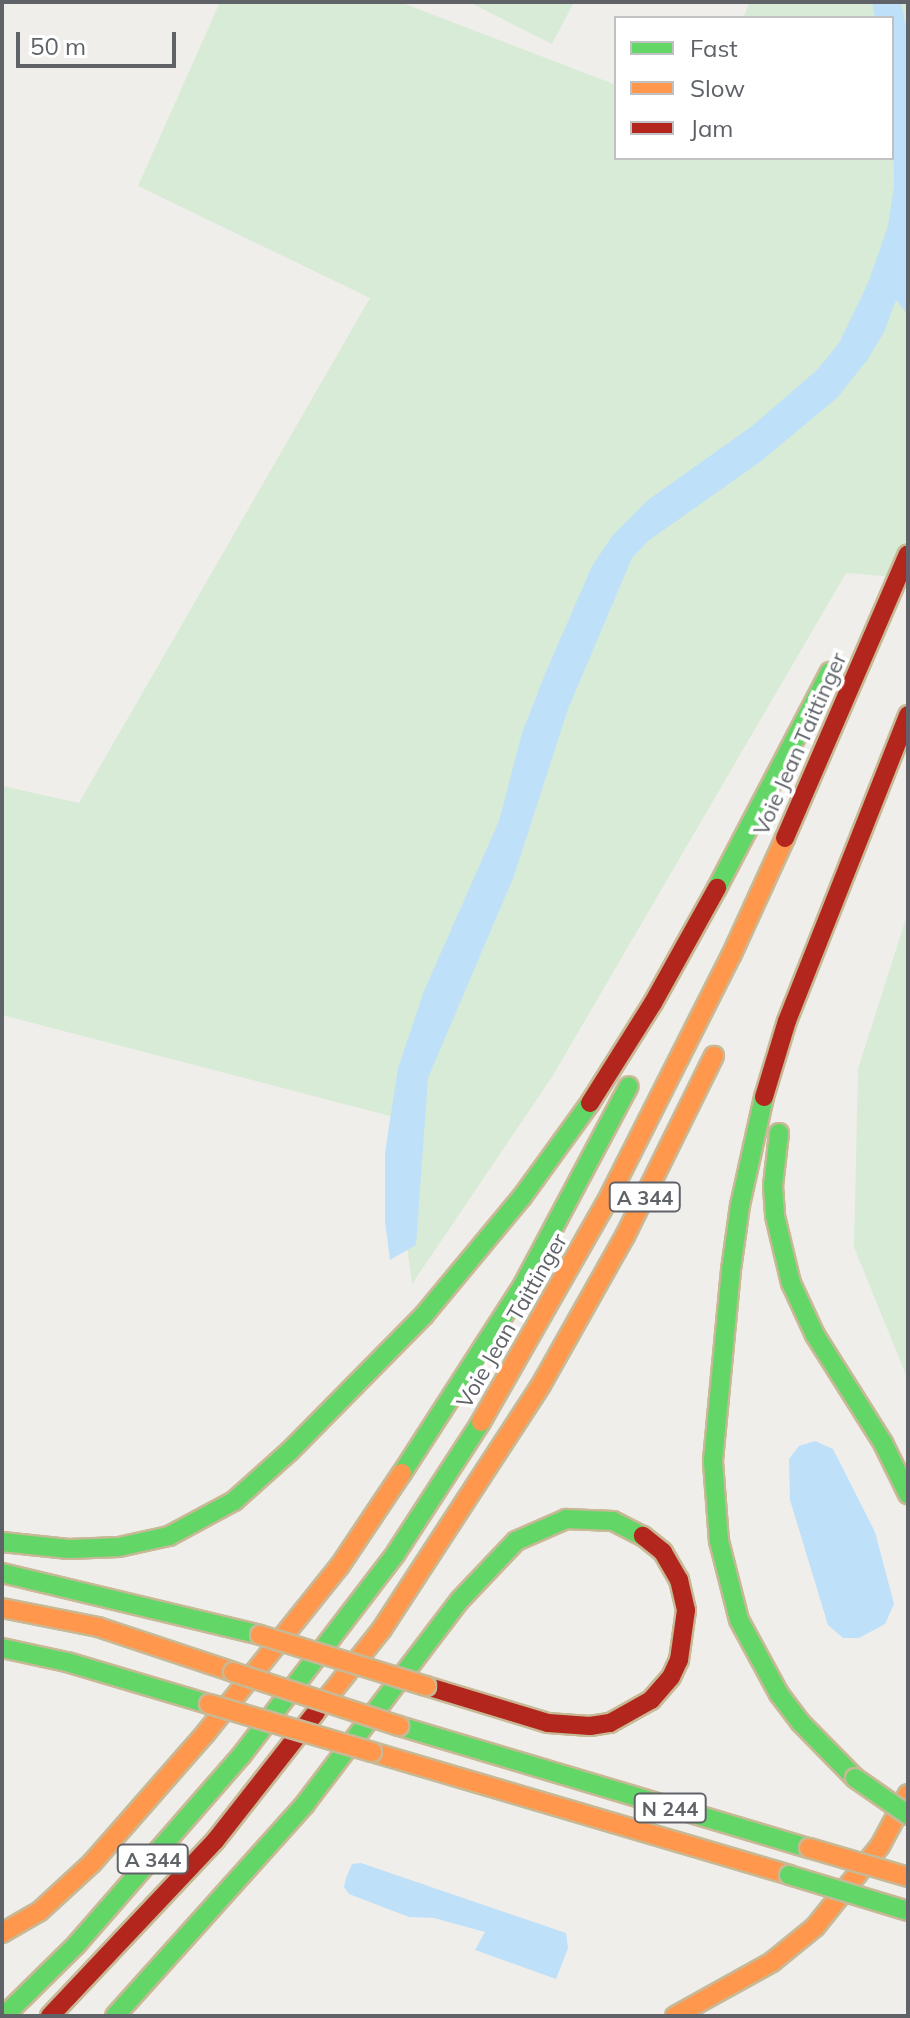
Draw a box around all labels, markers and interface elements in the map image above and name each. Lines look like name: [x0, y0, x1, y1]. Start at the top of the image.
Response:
scale bar: [20, 16, 180, 66]
legend: [614, 16, 894, 160]
text: 50 m: [30, 31, 86, 61]
text: Fast: [690, 33, 738, 63]
text: Slow: [690, 73, 745, 103]
text: Jam: [690, 113, 733, 143]
street label: Voie Jean Taittinger: [748, 649, 852, 839]
road number: A 344: [607, 1181, 683, 1213]
street label: Voie Jean Taittinger: [451, 1229, 573, 1413]
road number: N 244: [632, 1792, 708, 1824]
road number: A 344: [115, 1843, 191, 1875]

